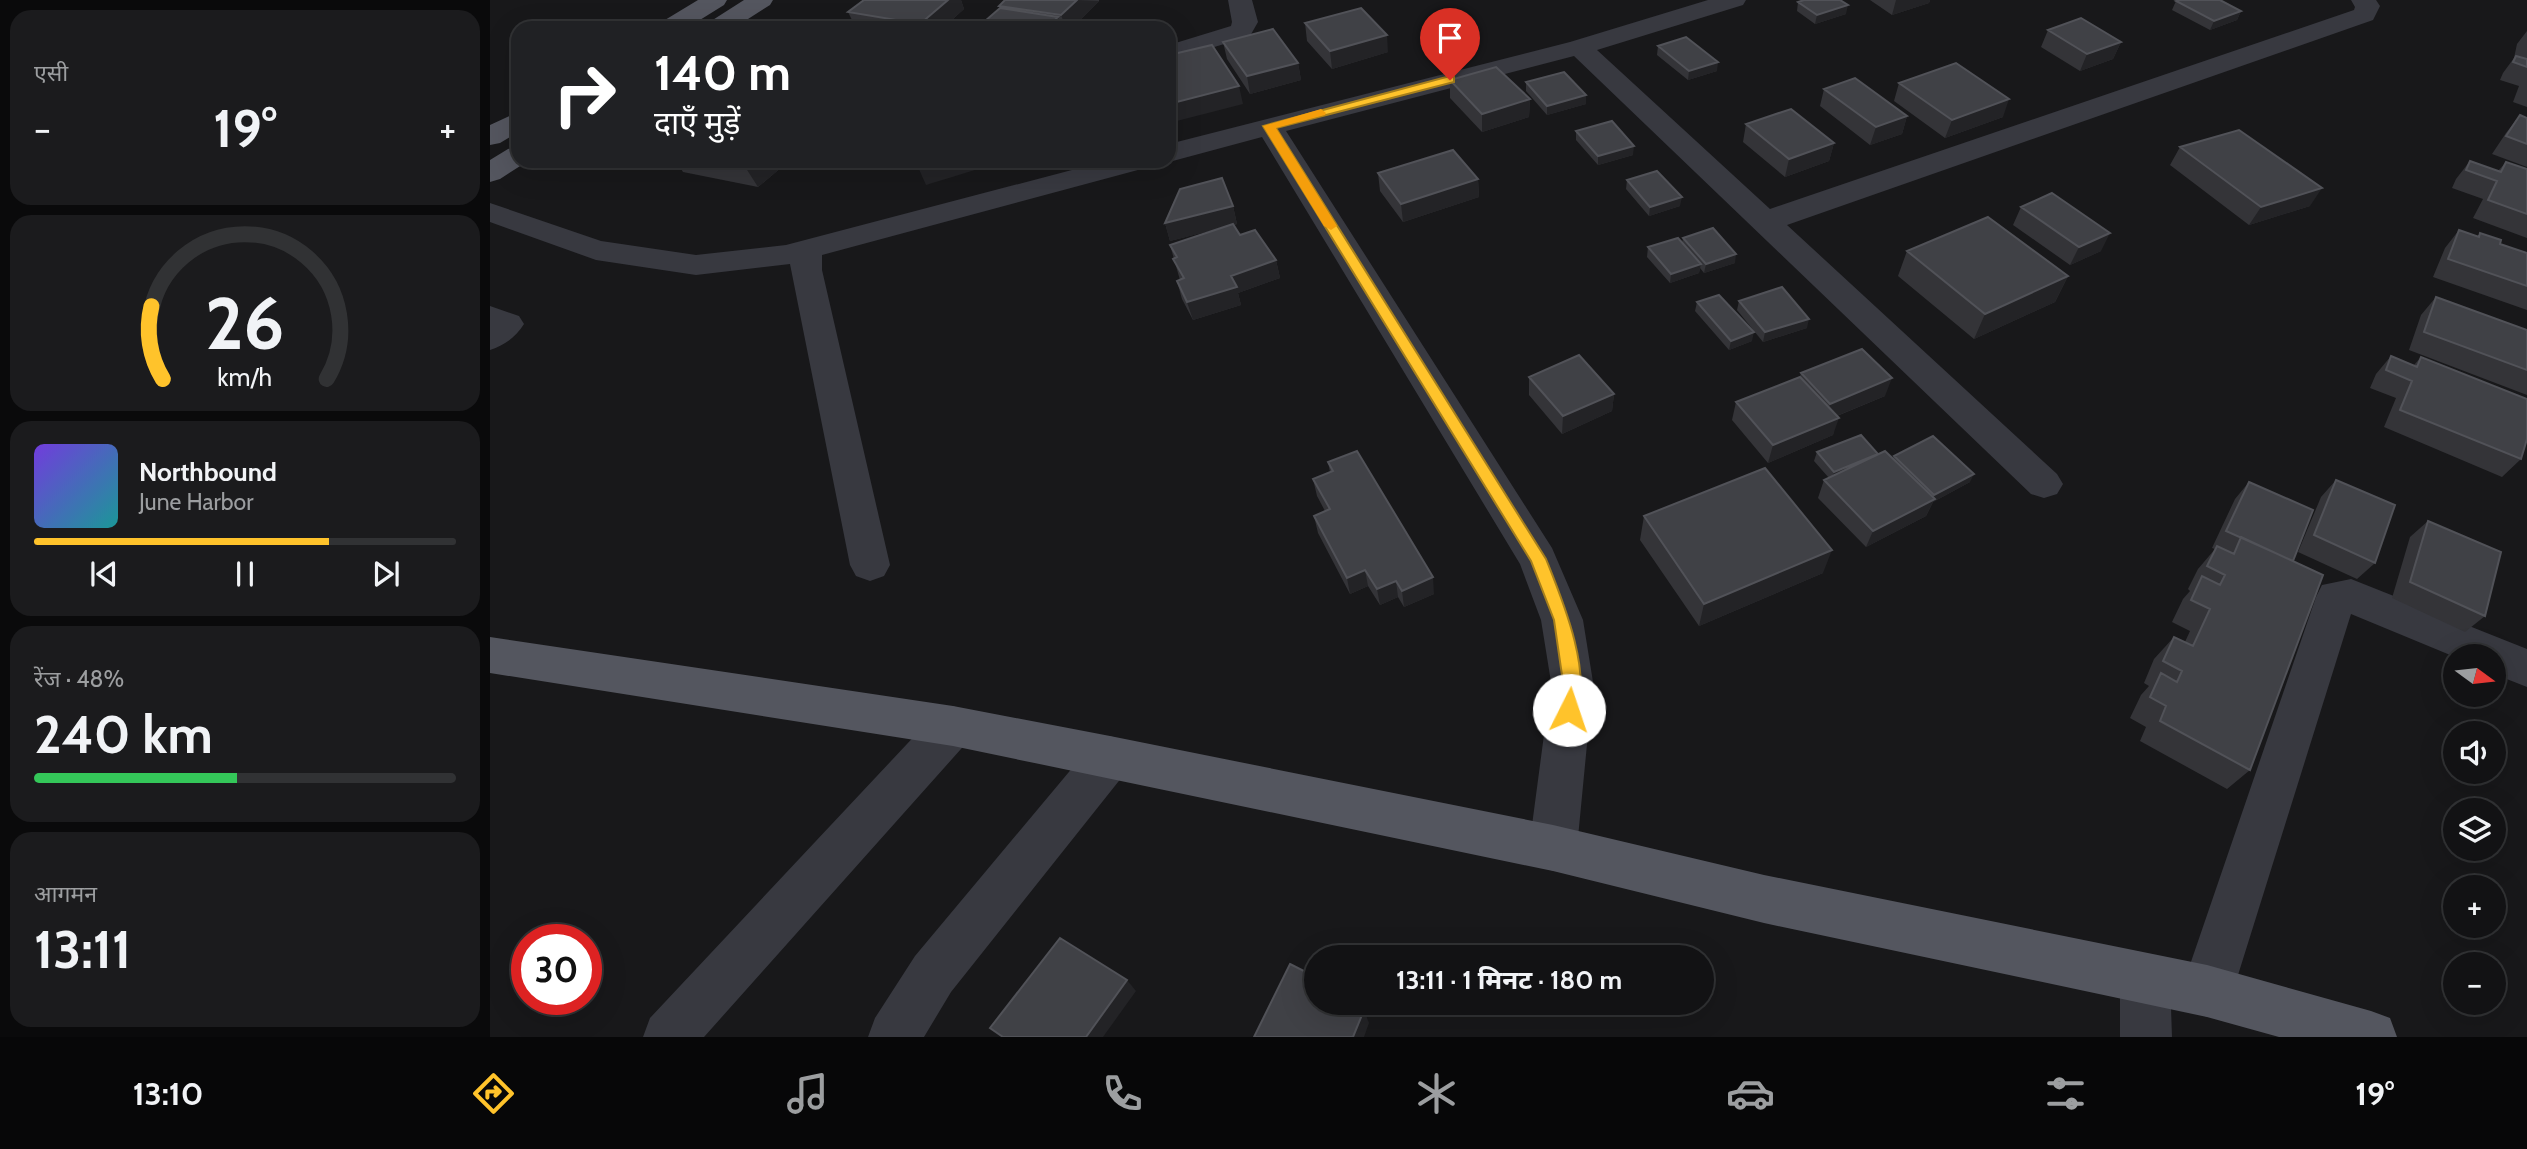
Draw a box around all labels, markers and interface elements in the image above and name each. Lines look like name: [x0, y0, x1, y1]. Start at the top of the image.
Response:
pin: [1420, 8, 1480, 80]
icon: arrive: [1431, 19, 1469, 57]
text: 140 m: [654, 43, 791, 102]
icon: right: [539, 49, 630, 140]
text: एसी: [34, 59, 68, 87]
text: 19°: [213, 97, 277, 160]
text: दाएँ मुड़ें: [654, 103, 740, 142]
text: −: [34, 105, 51, 152]
text: +: [439, 105, 456, 152]
text: 26: [205, 280, 285, 368]
text: km/h: [218, 362, 272, 392]
text: Northbound: [139, 456, 277, 488]
text: June Harbor: [139, 488, 253, 516]
icon: previous: [85, 555, 123, 593]
icon: pause: [226, 555, 264, 593]
icon: next: [367, 555, 405, 593]
north arrow: [2443, 644, 2506, 707]
map controls: [2443, 644, 2506, 1015]
text: रेंज · 48%: [34, 665, 124, 693]
position arrow: [1532, 673, 1606, 747]
text: 240 km: [34, 703, 213, 766]
button: sound: [2443, 721, 2506, 784]
button: layers: [2443, 798, 2506, 861]
button: +: [2443, 875, 2506, 938]
text: आगमन: [34, 880, 97, 908]
text: 13:11: [34, 918, 131, 981]
speed limit sign: 30: [511, 924, 602, 1015]
button: −: [2443, 952, 2506, 1015]
text: 13:11 · 1 मिनट · 180 m: [1396, 964, 1622, 996]
icon: directions: [469, 1069, 518, 1118]
icon: music: [783, 1069, 832, 1118]
icon: phone: [1098, 1069, 1147, 1118]
icon: climate: [1412, 1069, 1461, 1118]
icon: car: [1726, 1069, 1775, 1118]
icon: filters: [2041, 1069, 2090, 1118]
text: 13:10: [133, 1074, 203, 1113]
text: 19°: [2355, 1074, 2394, 1113]

